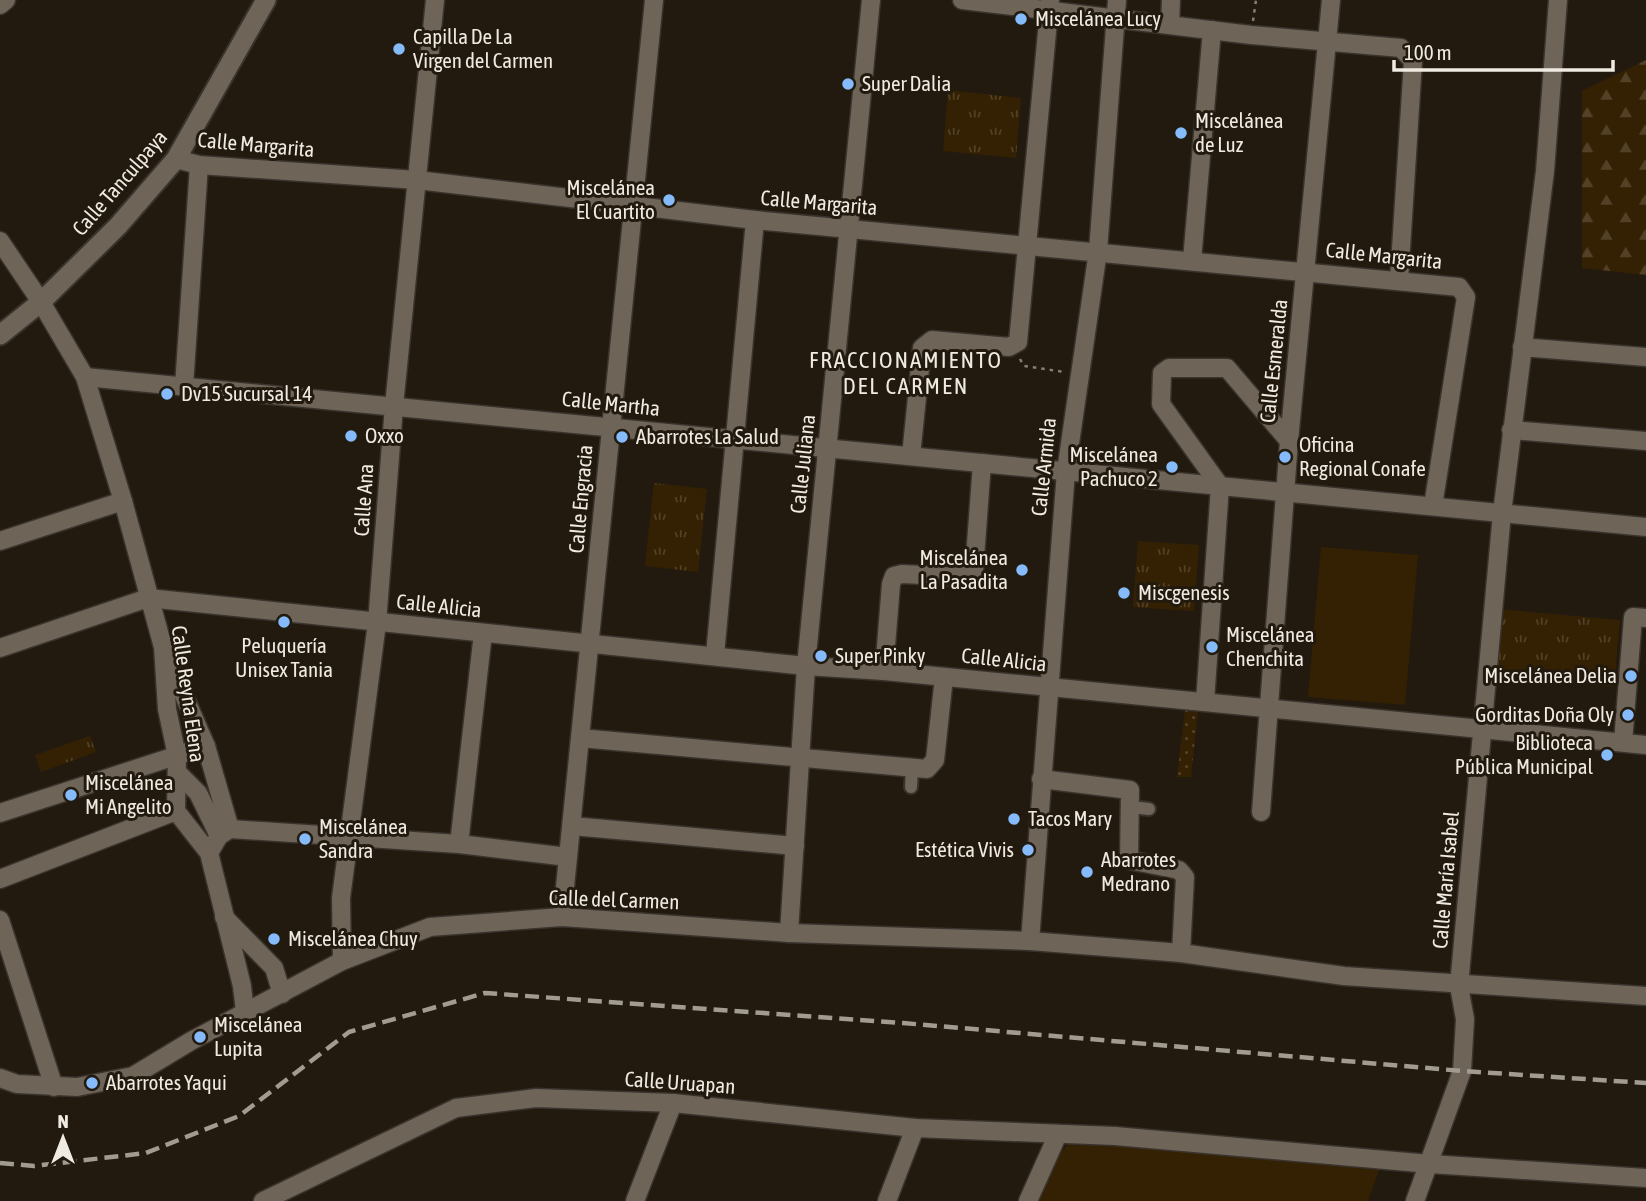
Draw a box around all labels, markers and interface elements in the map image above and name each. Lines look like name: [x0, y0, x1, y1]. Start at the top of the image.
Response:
place label: Miscelánea Lucy: [1035, 6, 1161, 30]
marker: Miscelánea Lucy: [1013, 11, 1029, 27]
place label: Capilla De La Virgen del Carmen: [413, 24, 553, 72]
scale bar: [1394, 28, 1613, 72]
text: 100 m: [1404, 40, 1452, 64]
marker: Capilla De La Virgen del Carmen: [391, 41, 407, 57]
place label: Super Dalia: [862, 71, 951, 95]
marker: Super Dalia: [840, 76, 856, 92]
place label: Miscelánea de Luz: [1195, 108, 1283, 156]
street label: Calle Tanculpaya: [67, 125, 171, 240]
marker: Miscelánea de Luz: [1173, 125, 1189, 141]
street label: Calle Margarita: [197, 127, 315, 161]
place label: Miscelánea El Cuartito: [567, 175, 655, 223]
street label: Calle Margarita: [760, 185, 878, 219]
marker: Miscelánea El Cuartito: [661, 192, 677, 208]
street label: Calle Margarita: [1325, 237, 1444, 273]
street label: Calle Esmeralda: [1255, 298, 1291, 424]
district label: FRACCIONAMIENTO DEL CARMEN: [809, 347, 1003, 399]
place label: Dv15 Sucursal 14: [181, 381, 313, 405]
marker: Dv15 Sucursal 14: [159, 386, 175, 402]
street label: Calle Martha: [561, 386, 661, 420]
street label: Calle Juliana: [785, 413, 819, 515]
street label: Calle Armida: [1026, 417, 1060, 517]
place label: Oxxo: [365, 423, 404, 447]
place label: Abarrotes La Salud: [636, 424, 779, 448]
marker: Oxxo: [343, 428, 359, 444]
marker: Abarrotes La Salud: [614, 429, 630, 445]
place label: Oficina Regional Conafe: [1299, 432, 1426, 480]
place label: Miscelánea Pachuco 2: [1070, 442, 1158, 490]
street label: Calle Engracia: [563, 444, 597, 554]
marker: Oficina Regional Conafe: [1277, 449, 1293, 465]
marker: Miscelánea Pachuco 2: [1164, 459, 1180, 475]
street label: Calle Ana: [348, 463, 378, 537]
place label: Miscelánea La Pasadita: [920, 545, 1008, 593]
marker: Miscelánea La Pasadita: [1014, 562, 1030, 578]
place label: Miscgenesis: [1138, 580, 1230, 604]
marker: Miscgenesis: [1116, 585, 1132, 601]
street label: Calle Alicia: [395, 589, 483, 621]
marker: Peluquería Unisex Tania: [276, 614, 292, 630]
place label: Miscelánea Chenchita: [1226, 622, 1314, 670]
street label: Calle Reyna Elena: [168, 624, 210, 764]
place label: Peluquería Unisex Tania: [235, 633, 333, 681]
marker: Miscelánea Chenchita: [1204, 639, 1220, 655]
place label: Super Pinky: [835, 643, 926, 667]
street label: Calle Alicia: [960, 643, 1048, 675]
marker: Super Pinky: [813, 648, 829, 664]
place label: Miscelánea Delia: [1484, 663, 1617, 687]
marker: Miscelánea Delia: [1623, 668, 1639, 684]
place label: Gorditas Doña Oly: [1475, 702, 1614, 726]
marker: Gorditas Doña Oly: [1620, 707, 1636, 723]
place label: Biblioteca Pública Municipal: [1455, 730, 1593, 778]
marker: Biblioteca Pública Municipal: [1599, 747, 1615, 763]
place label: Miscelánea Mi Angelito: [85, 770, 173, 818]
marker: Miscelánea Mi Angelito: [63, 787, 79, 803]
place label: Tacos Mary: [1028, 806, 1112, 830]
street label: Calle María Isabel: [1427, 810, 1463, 950]
marker: Tacos Mary: [1006, 811, 1022, 827]
place label: Miscelánea Sandra: [319, 814, 407, 862]
marker: Miscelánea Sandra: [297, 831, 313, 847]
place label: Estética Vivis: [915, 837, 1014, 861]
marker: Estética Vivis: [1020, 842, 1036, 858]
place label: Abarrotes Medrano: [1101, 847, 1176, 895]
marker: Abarrotes Medrano: [1079, 864, 1095, 880]
street label: Calle del Carmen: [548, 885, 680, 913]
place label: Miscelánea Chuy: [288, 926, 418, 950]
marker: Miscelánea Chuy: [266, 931, 282, 947]
place label: Miscelánea Lupita: [214, 1012, 302, 1060]
marker: Miscelánea Lupita: [192, 1029, 208, 1045]
street label: Calle Uruapan: [624, 1066, 736, 1098]
place label: Abarrotes Yaqui: [106, 1070, 227, 1094]
marker: Abarrotes Yaqui: [84, 1075, 100, 1091]
north arrow: [28, 1103, 98, 1173]
text: N: [57, 1110, 69, 1132]

